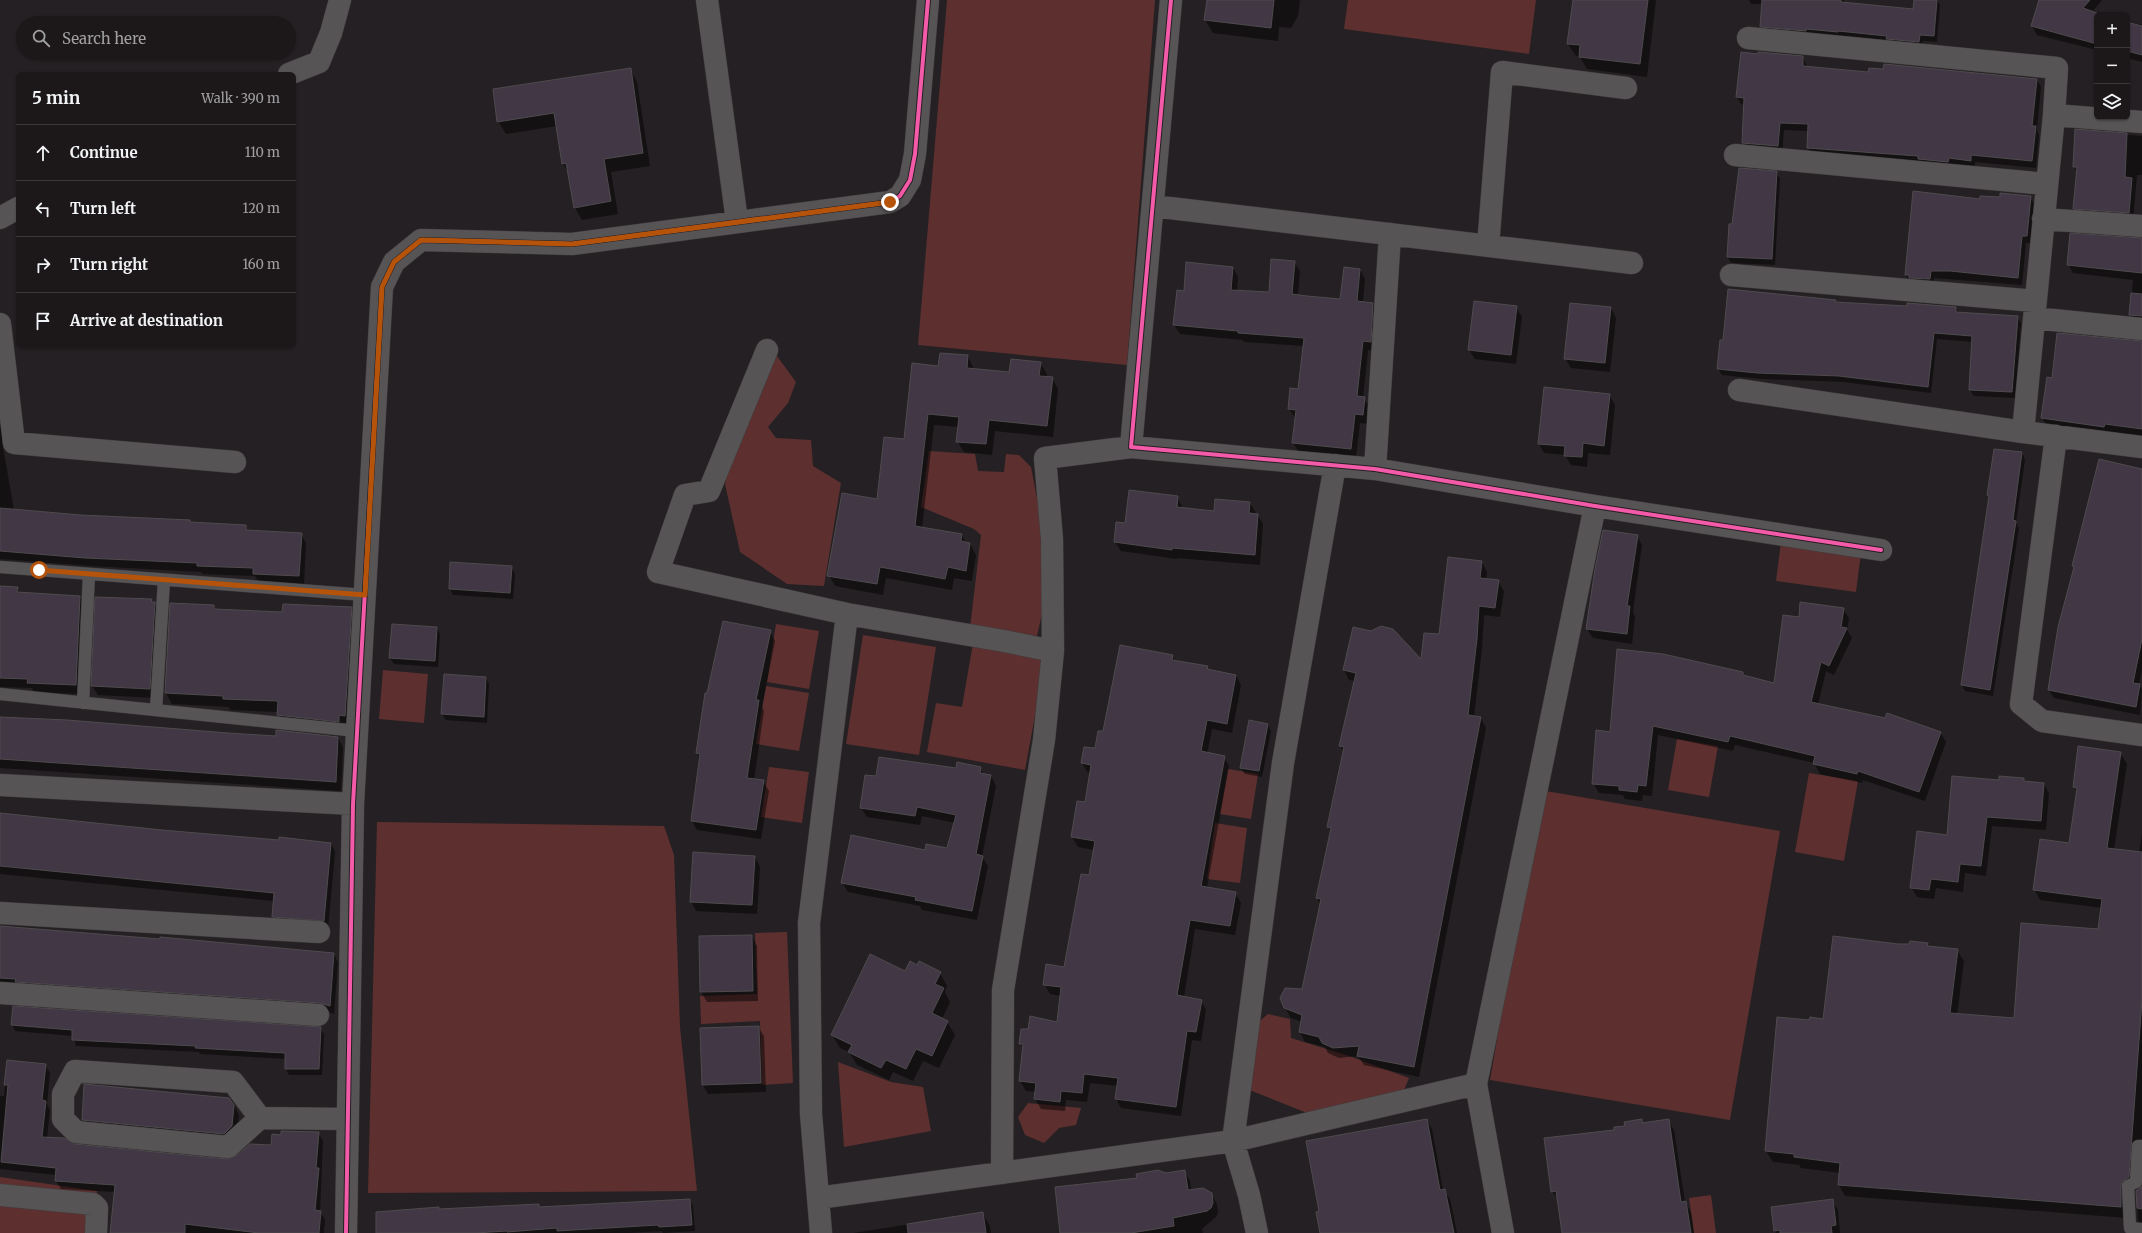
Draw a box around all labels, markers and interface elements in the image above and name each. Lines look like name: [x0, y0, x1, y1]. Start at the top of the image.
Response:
map controls: [2094, 12, 2130, 120]
button: +: [2094, 12, 2130, 48]
search box: [16, 16, 296, 60]
icon: search: [30, 27, 52, 49]
text: Search here: [62, 29, 146, 48]
button: −: [2094, 48, 2130, 84]
button: layers: [2094, 84, 2130, 120]
text: 5 min: [32, 87, 80, 109]
text: Walk · 390 m: [201, 90, 280, 107]
icon: ahead: [32, 142, 54, 164]
text: Continue: [70, 143, 138, 162]
text: 110 m: [245, 144, 280, 161]
route end: [881, 193, 899, 211]
icon: left: [32, 198, 54, 220]
text: Turn left: [70, 199, 136, 218]
text: 120 m: [242, 200, 280, 217]
icon: right: [32, 254, 54, 276]
text: Turn right: [70, 255, 148, 274]
text: 160 m: [242, 256, 280, 273]
icon: arrive: [32, 310, 54, 332]
text: Arrive at destination: [70, 311, 223, 330]
route start: [30, 561, 48, 579]

